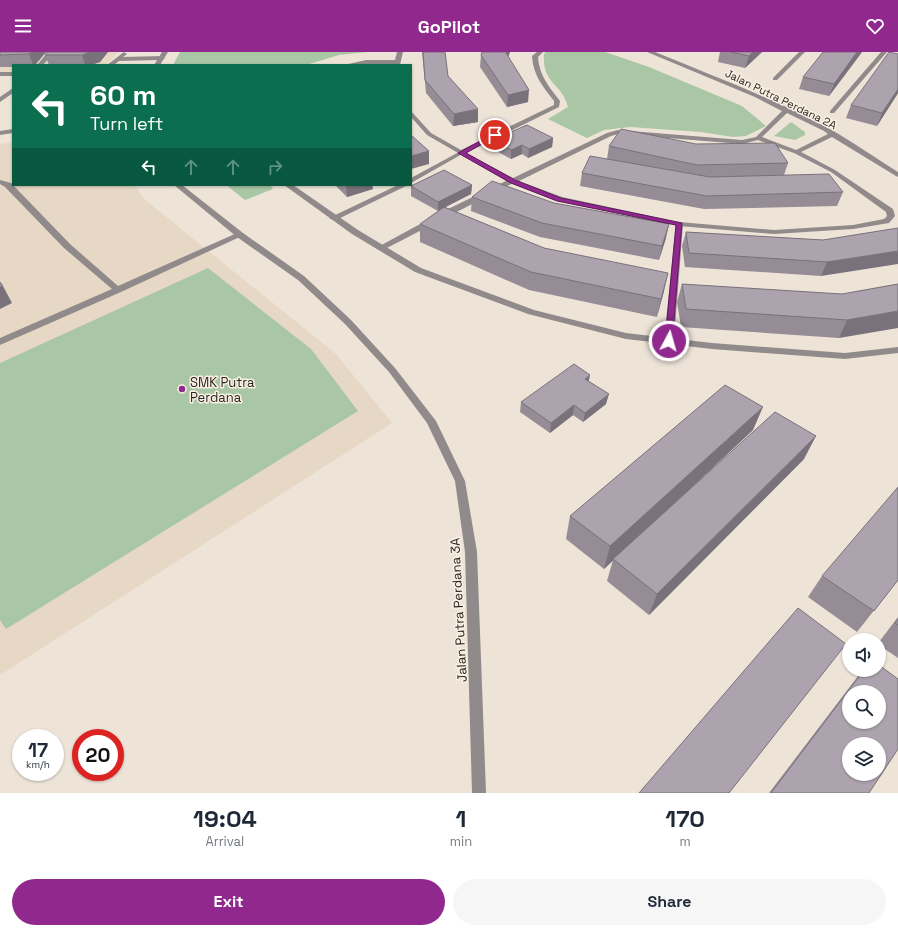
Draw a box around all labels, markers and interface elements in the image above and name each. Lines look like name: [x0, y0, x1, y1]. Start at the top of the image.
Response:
icon: menu: [12, 15, 34, 37]
text: GoPilot: [418, 15, 480, 38]
icon: heart: [864, 15, 886, 37]
street label: Jalan Putra Perdana 2A: [723, 66, 839, 132]
text: 60 m: [90, 77, 156, 113]
icon: left: [24, 80, 76, 132]
text: Turn left: [90, 112, 163, 135]
pin: [478, 118, 512, 152]
icon: arrive: [484, 124, 506, 146]
icon: left: [138, 156, 160, 178]
icon: ahead: [180, 156, 202, 178]
icon: ahead: [222, 156, 244, 178]
icon: right: [264, 156, 286, 178]
position arrow: [648, 320, 690, 362]
place label: SMK Putra Perdana: [190, 374, 255, 406]
marker: SMK Putra Perdana: [177, 384, 187, 394]
street label: Jalan Putra Perdana 3A: [446, 537, 471, 683]
map controls: [842, 633, 886, 781]
button: sound: [842, 633, 886, 677]
button: search: [842, 685, 886, 729]
speed limit sign: 20: [72, 729, 124, 781]
text: 17: [28, 737, 48, 763]
button: layers: [842, 737, 886, 781]
text: km/h: [26, 758, 50, 771]
text: 19:04: [193, 803, 257, 834]
text: 1: [456, 803, 466, 834]
text: 170: [665, 803, 705, 834]
text: Arrival: [206, 833, 244, 850]
text: min: [450, 833, 472, 850]
text: m: [679, 833, 691, 850]
button: Exit: [12, 879, 445, 925]
button: Share: [453, 879, 886, 925]

